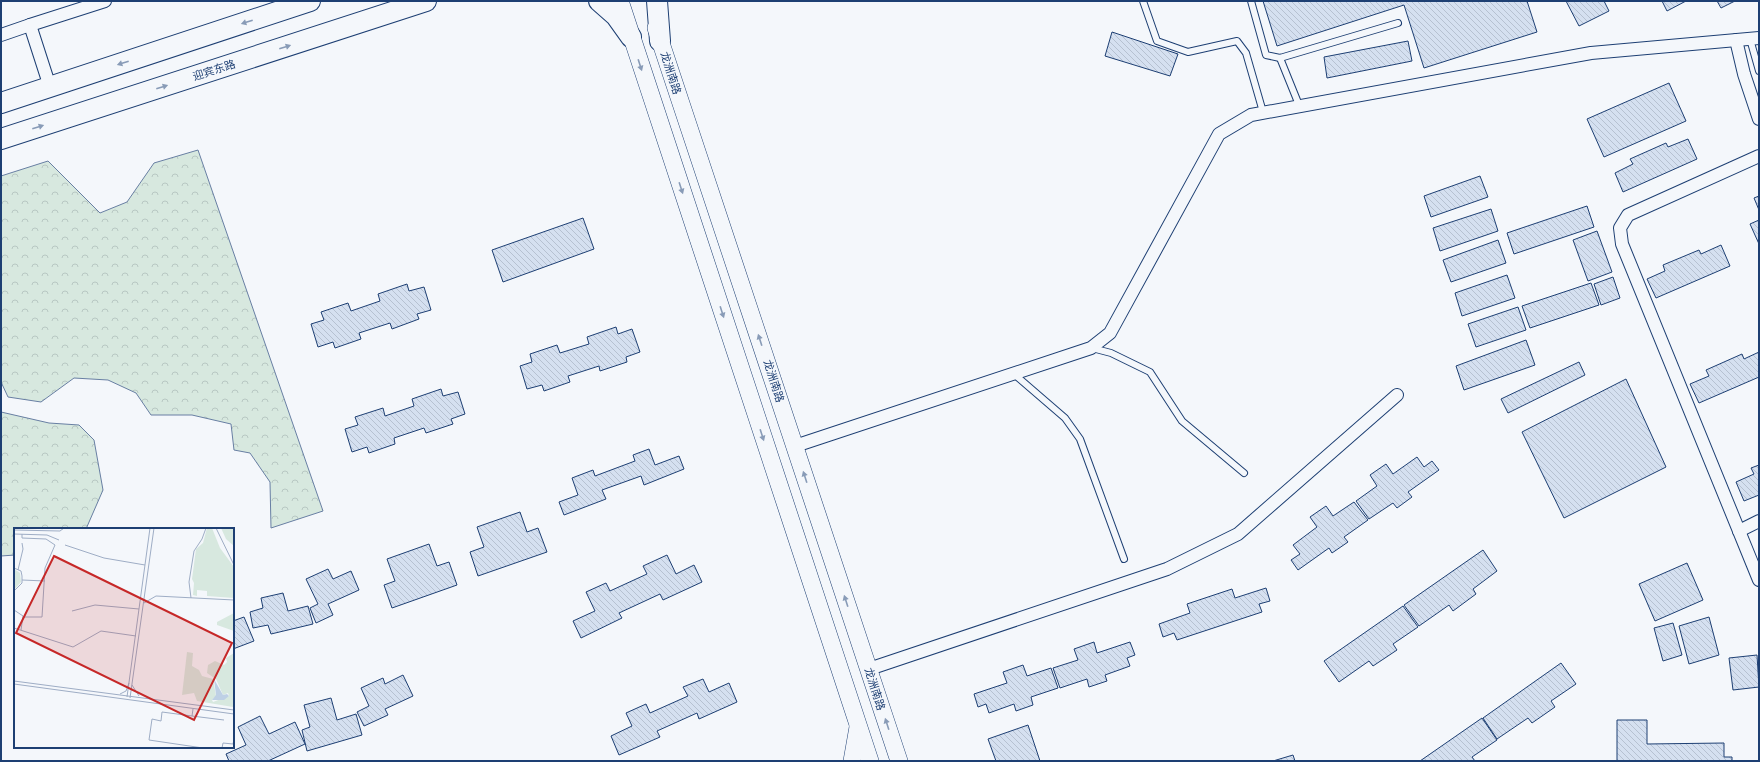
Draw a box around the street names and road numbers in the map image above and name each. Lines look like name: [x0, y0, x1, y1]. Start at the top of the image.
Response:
street label: 龙洲南路: [658, 50, 684, 96]
street label: 迎宾东路: [191, 57, 237, 83]
street label: 龙洲南路: [761, 358, 787, 404]
street label: 龙洲南路: [862, 666, 888, 712]

